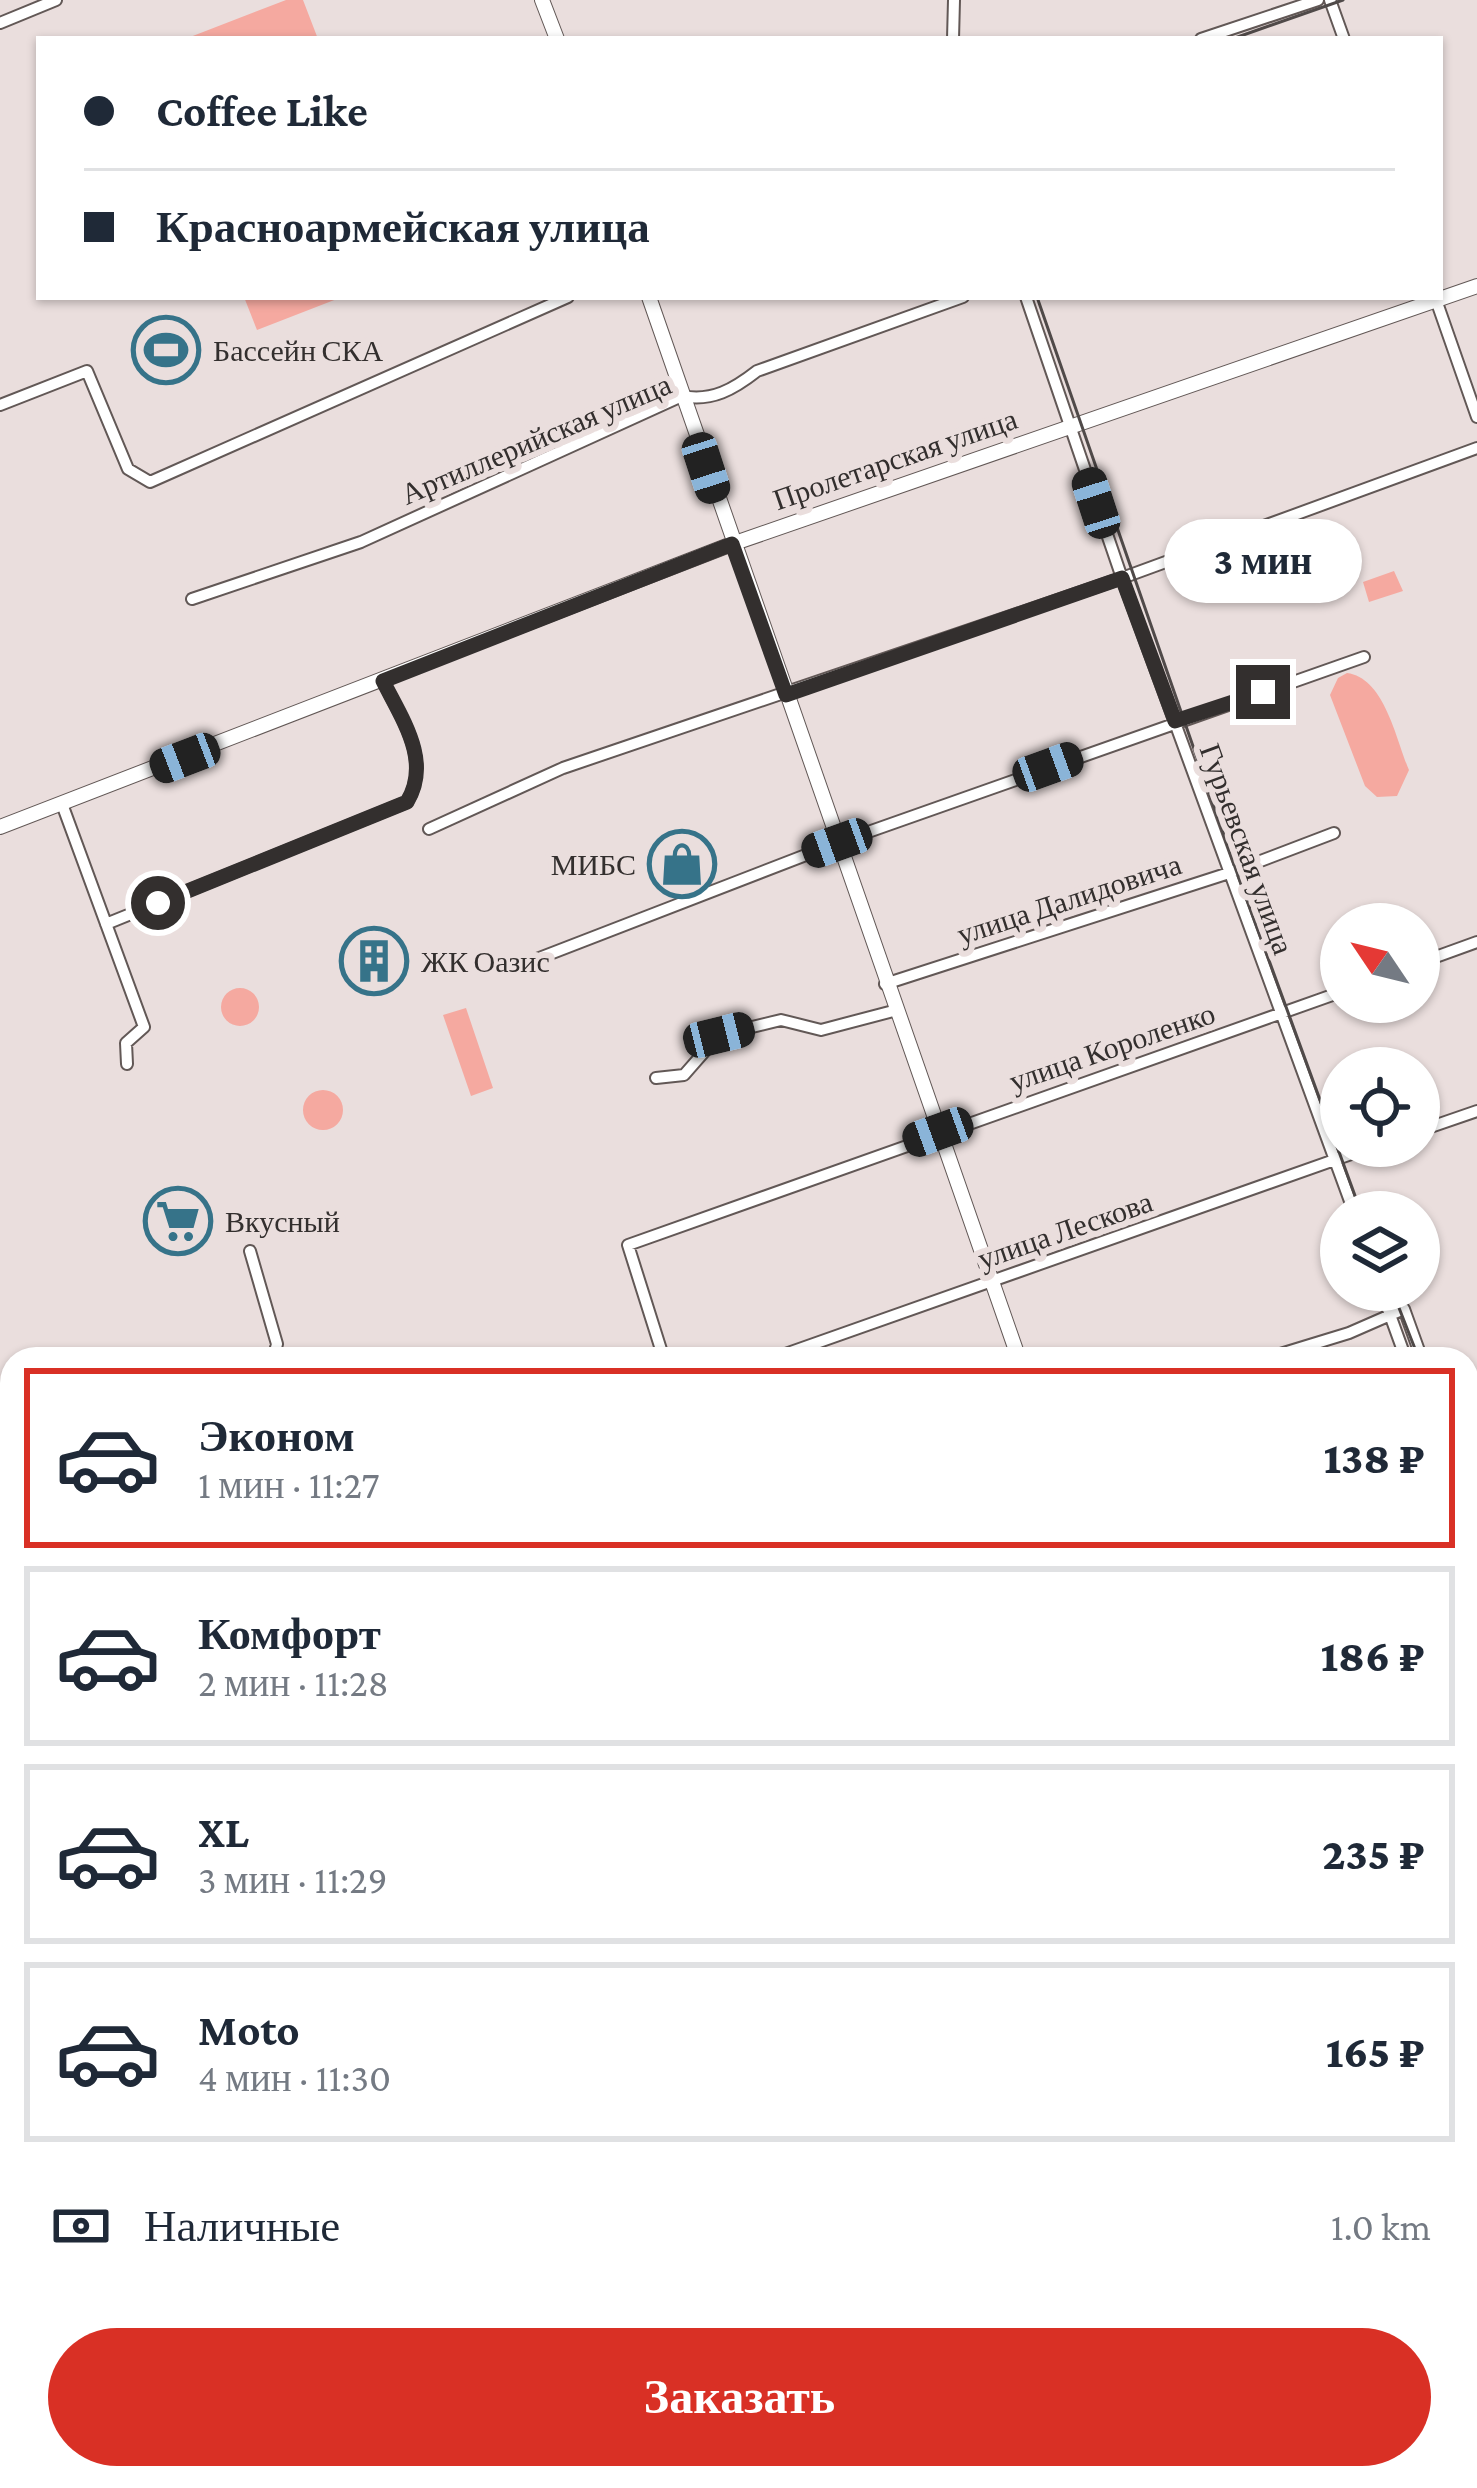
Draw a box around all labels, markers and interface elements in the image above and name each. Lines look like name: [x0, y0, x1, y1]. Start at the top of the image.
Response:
text: Coffee Like: [156, 86, 368, 136]
text: Красноармейская улица: [156, 202, 650, 252]
sports icon: Бассейн СКА: [131, 315, 201, 385]
place label: Бассейн СКА: [213, 334, 384, 367]
street label: Артиллерийская улица: [396, 367, 676, 511]
street label: Пролетарская улица: [769, 402, 1021, 516]
car: [678, 428, 734, 508]
car: [1068, 463, 1124, 543]
callout: 3 мин: [1164, 518, 1362, 602]
text: 3 мин: [1214, 539, 1312, 582]
route end: [1236, 665, 1290, 719]
car: [145, 728, 225, 788]
car: [1008, 738, 1088, 796]
street label: Гурьевская улица: [1194, 739, 1300, 959]
car: [797, 814, 877, 872]
shop icon: МИБС: [647, 829, 717, 899]
street label: улица Далидовича: [953, 847, 1185, 951]
place label: МИБС: [551, 848, 636, 881]
route start: [131, 876, 185, 930]
north arrow: [1320, 903, 1440, 1023]
map controls: [1320, 903, 1440, 1311]
building icon: ЖК Оазис: [339, 926, 409, 996]
place label: ЖК Оазис: [421, 945, 550, 978]
street label: улица Короленко: [1005, 996, 1219, 1098]
car: [680, 1009, 758, 1061]
button: locate: [1320, 1047, 1440, 1167]
car: [898, 1103, 978, 1161]
street label: улица Лескова: [973, 1185, 1157, 1275]
supermarket icon: Вкусный: [143, 1186, 213, 1256]
button: layers: [1320, 1191, 1440, 1311]
place label: Вкусный: [225, 1205, 340, 1238]
icon: car: [54, 1404, 162, 1512]
text: Эконом: [198, 1411, 355, 1461]
text: 138 ₽: [1323, 1433, 1425, 1483]
text: 1 мин · 11:27: [198, 1463, 379, 1506]
icon: car: [54, 1602, 162, 1710]
text: Комфорт: [198, 1609, 381, 1659]
text: 186 ₽: [1321, 1631, 1425, 1681]
text: 2 мин · 11:28: [198, 1661, 389, 1704]
icon: car: [54, 1800, 162, 1908]
text: XL: [198, 1807, 249, 1857]
text: 235 ₽: [1322, 1829, 1425, 1879]
text: 3 мин · 11:29: [198, 1858, 387, 1901]
icon: car: [54, 1998, 162, 2106]
text: Moto: [198, 2005, 300, 2055]
text: 165 ₽: [1326, 2027, 1425, 2077]
text: 4 мин · 11:30: [198, 2056, 391, 2099]
icon: cash: [48, 2193, 114, 2259]
text: Наличные: [144, 2201, 340, 2251]
text: 1.0 km: [1331, 2205, 1431, 2248]
button: Заказать: [48, 2328, 1431, 2466]

